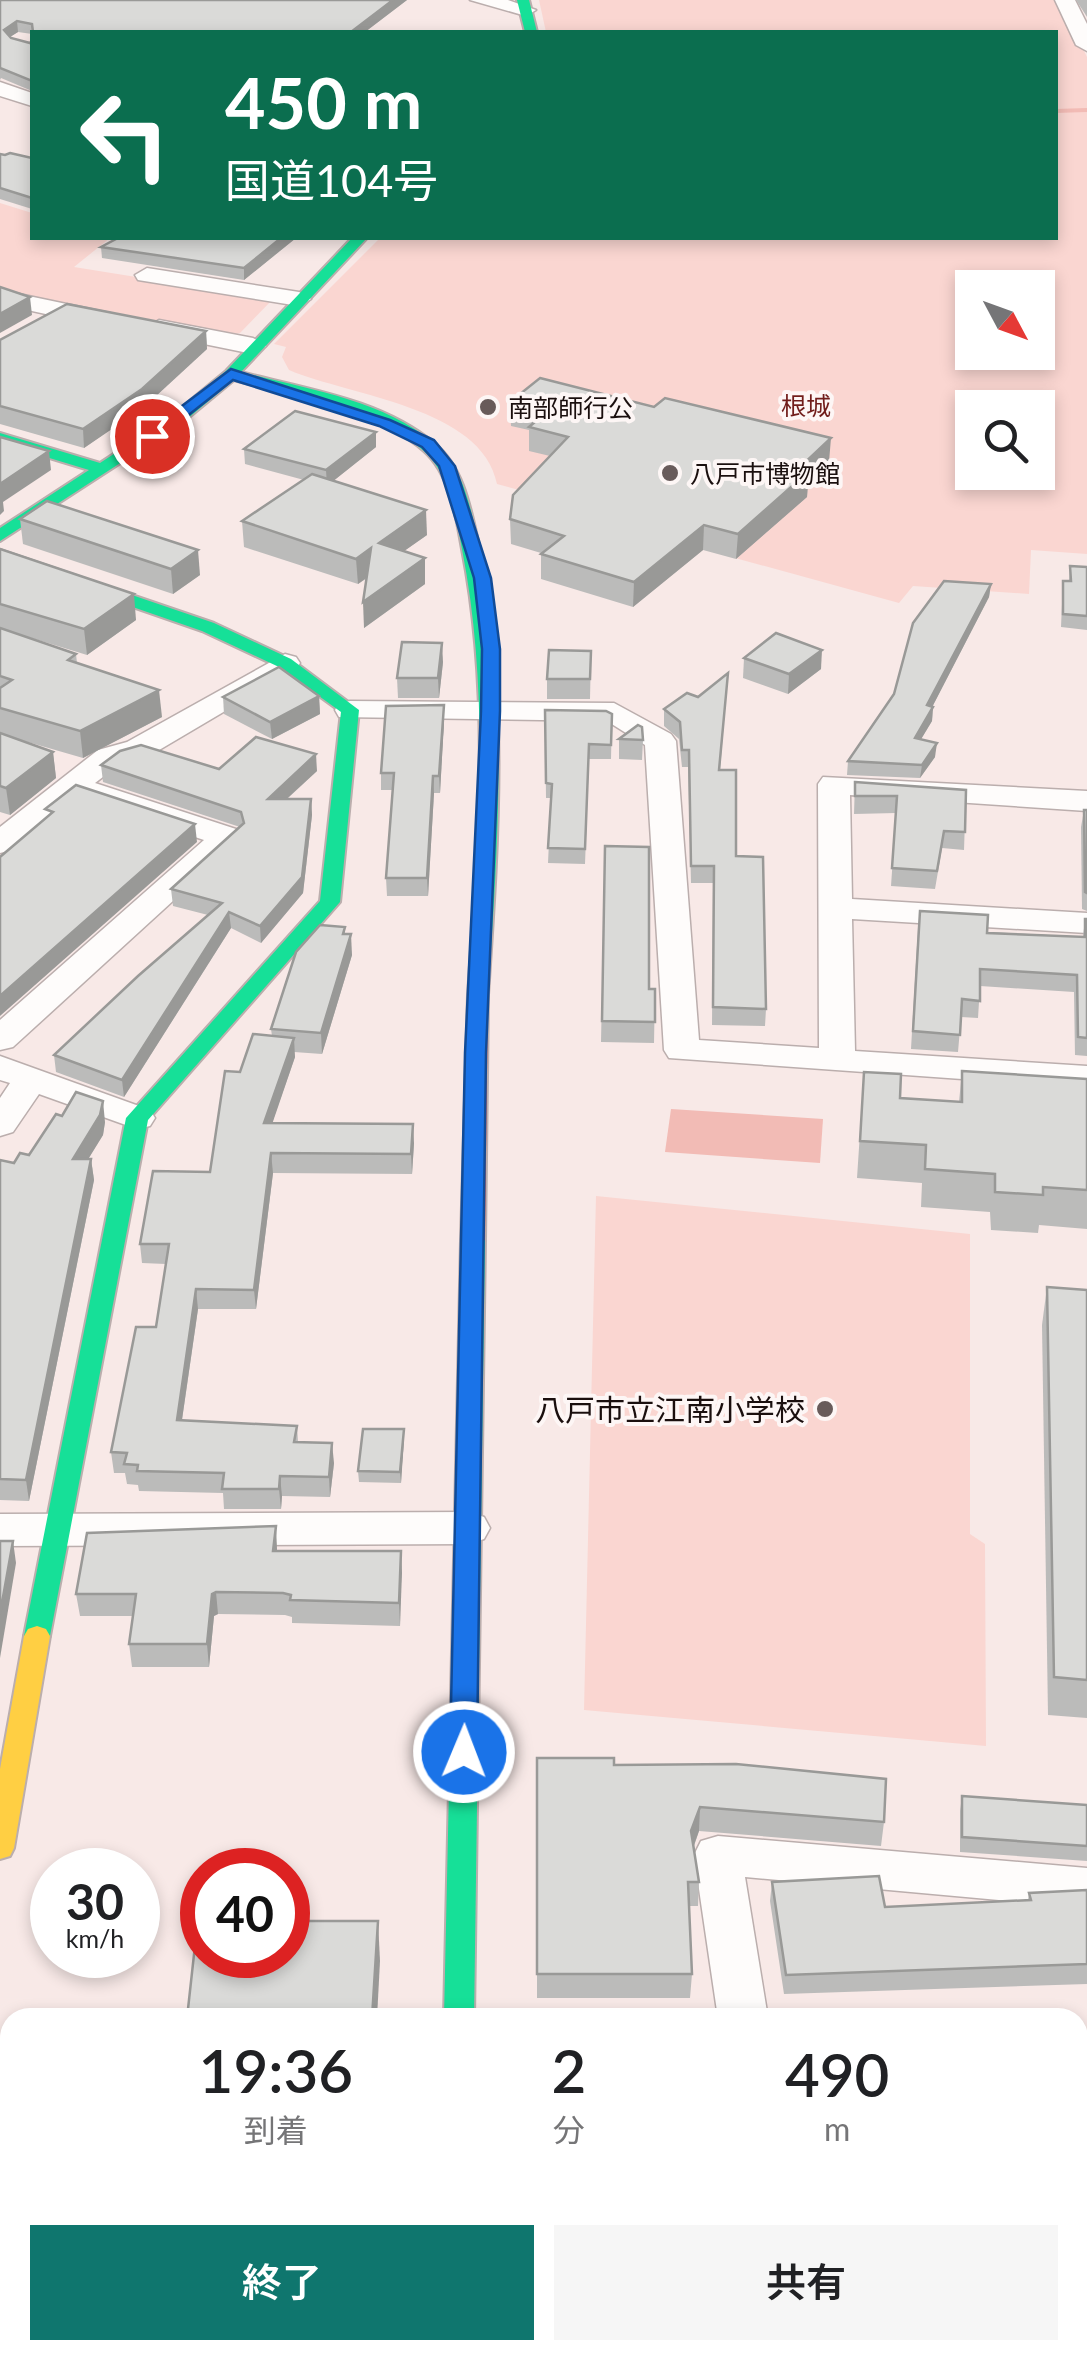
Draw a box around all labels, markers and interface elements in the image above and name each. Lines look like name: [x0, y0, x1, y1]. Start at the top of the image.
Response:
text: 450 m: [225, 60, 422, 144]
icon: left: [60, 70, 190, 200]
text: 国道104号: [225, 153, 438, 207]
north arrow: [955, 270, 1055, 370]
map controls: [955, 270, 1055, 490]
park label: 根城: [781, 390, 831, 420]
button: search: [955, 390, 1055, 490]
place label: 南部師行公: [508, 392, 633, 422]
pin: [110, 394, 195, 479]
marker: 南部師行公: [477, 396, 499, 418]
icon: arrive: [125, 409, 180, 464]
place label: 八戸市博物館: [690, 458, 840, 488]
marker: 八戸市博物館: [659, 462, 681, 484]
place label: 八戸市立江南小学校: [535, 1391, 805, 1427]
marker: 八戸市立江南小学校: [814, 1398, 836, 1420]
position arrow: [412, 1700, 516, 1804]
speed limit sign: 40: [180, 1848, 310, 1978]
text: 30: [66, 1871, 124, 1931]
text: km/h: [66, 1923, 124, 1953]
text: 19:36: [199, 2034, 353, 2106]
text: 2: [552, 2034, 586, 2106]
text: 490: [785, 2038, 889, 2110]
text: m: [824, 2109, 850, 2148]
text: 到着: [244, 2110, 308, 2149]
text: 分: [553, 2110, 585, 2149]
button: 終了: [30, 2225, 534, 2340]
button: 共有: [554, 2225, 1058, 2340]

